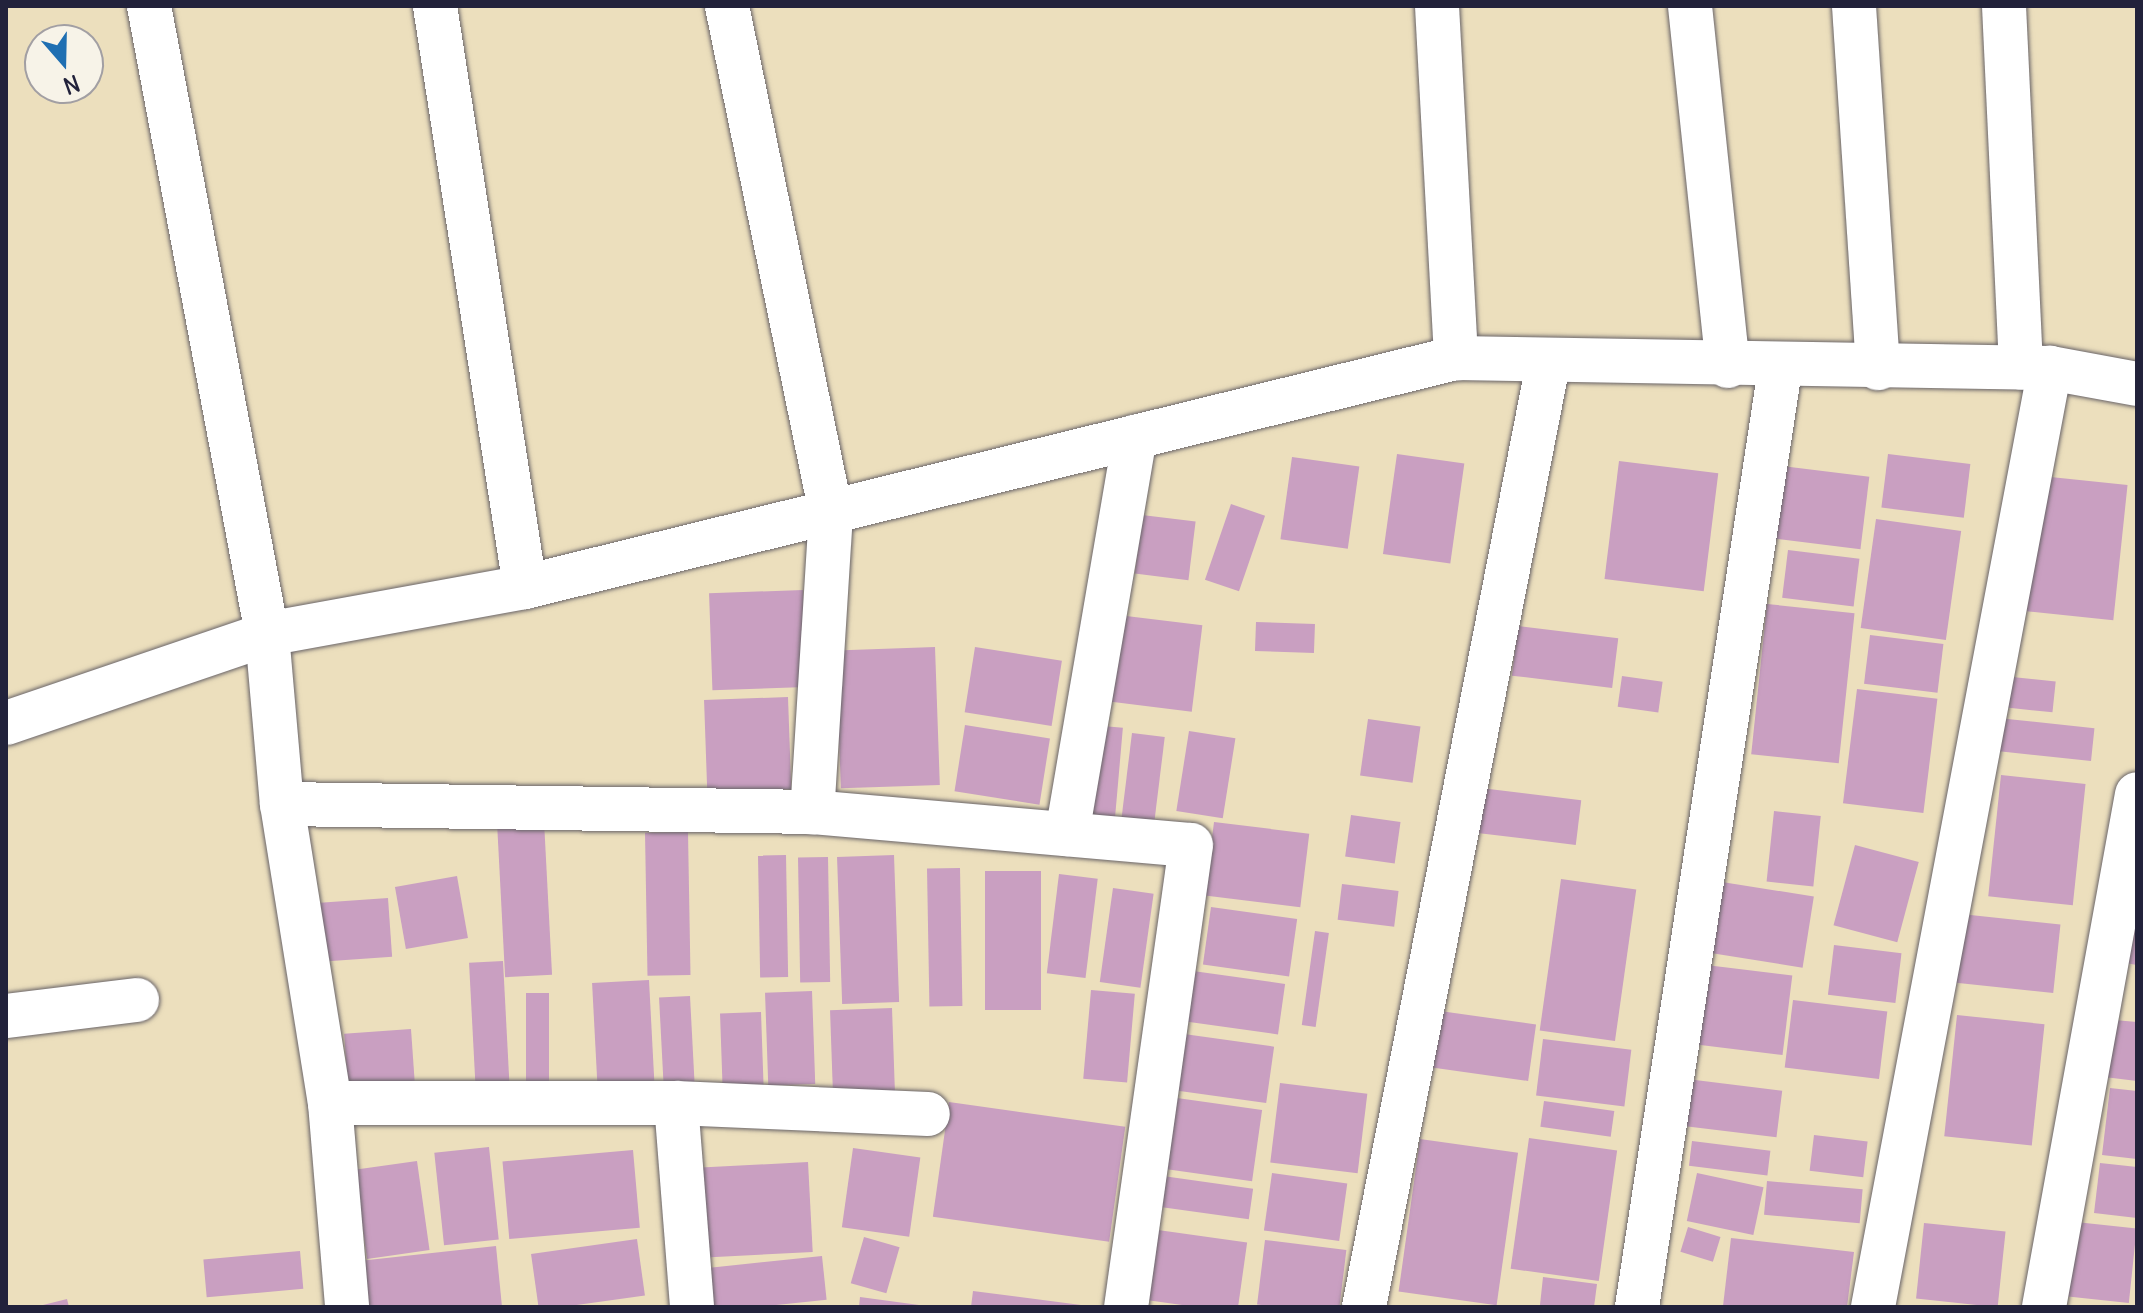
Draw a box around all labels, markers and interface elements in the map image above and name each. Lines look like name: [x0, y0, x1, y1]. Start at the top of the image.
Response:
north arrow: [24, 24, 104, 104]
text: N: [60, 69, 83, 100]

